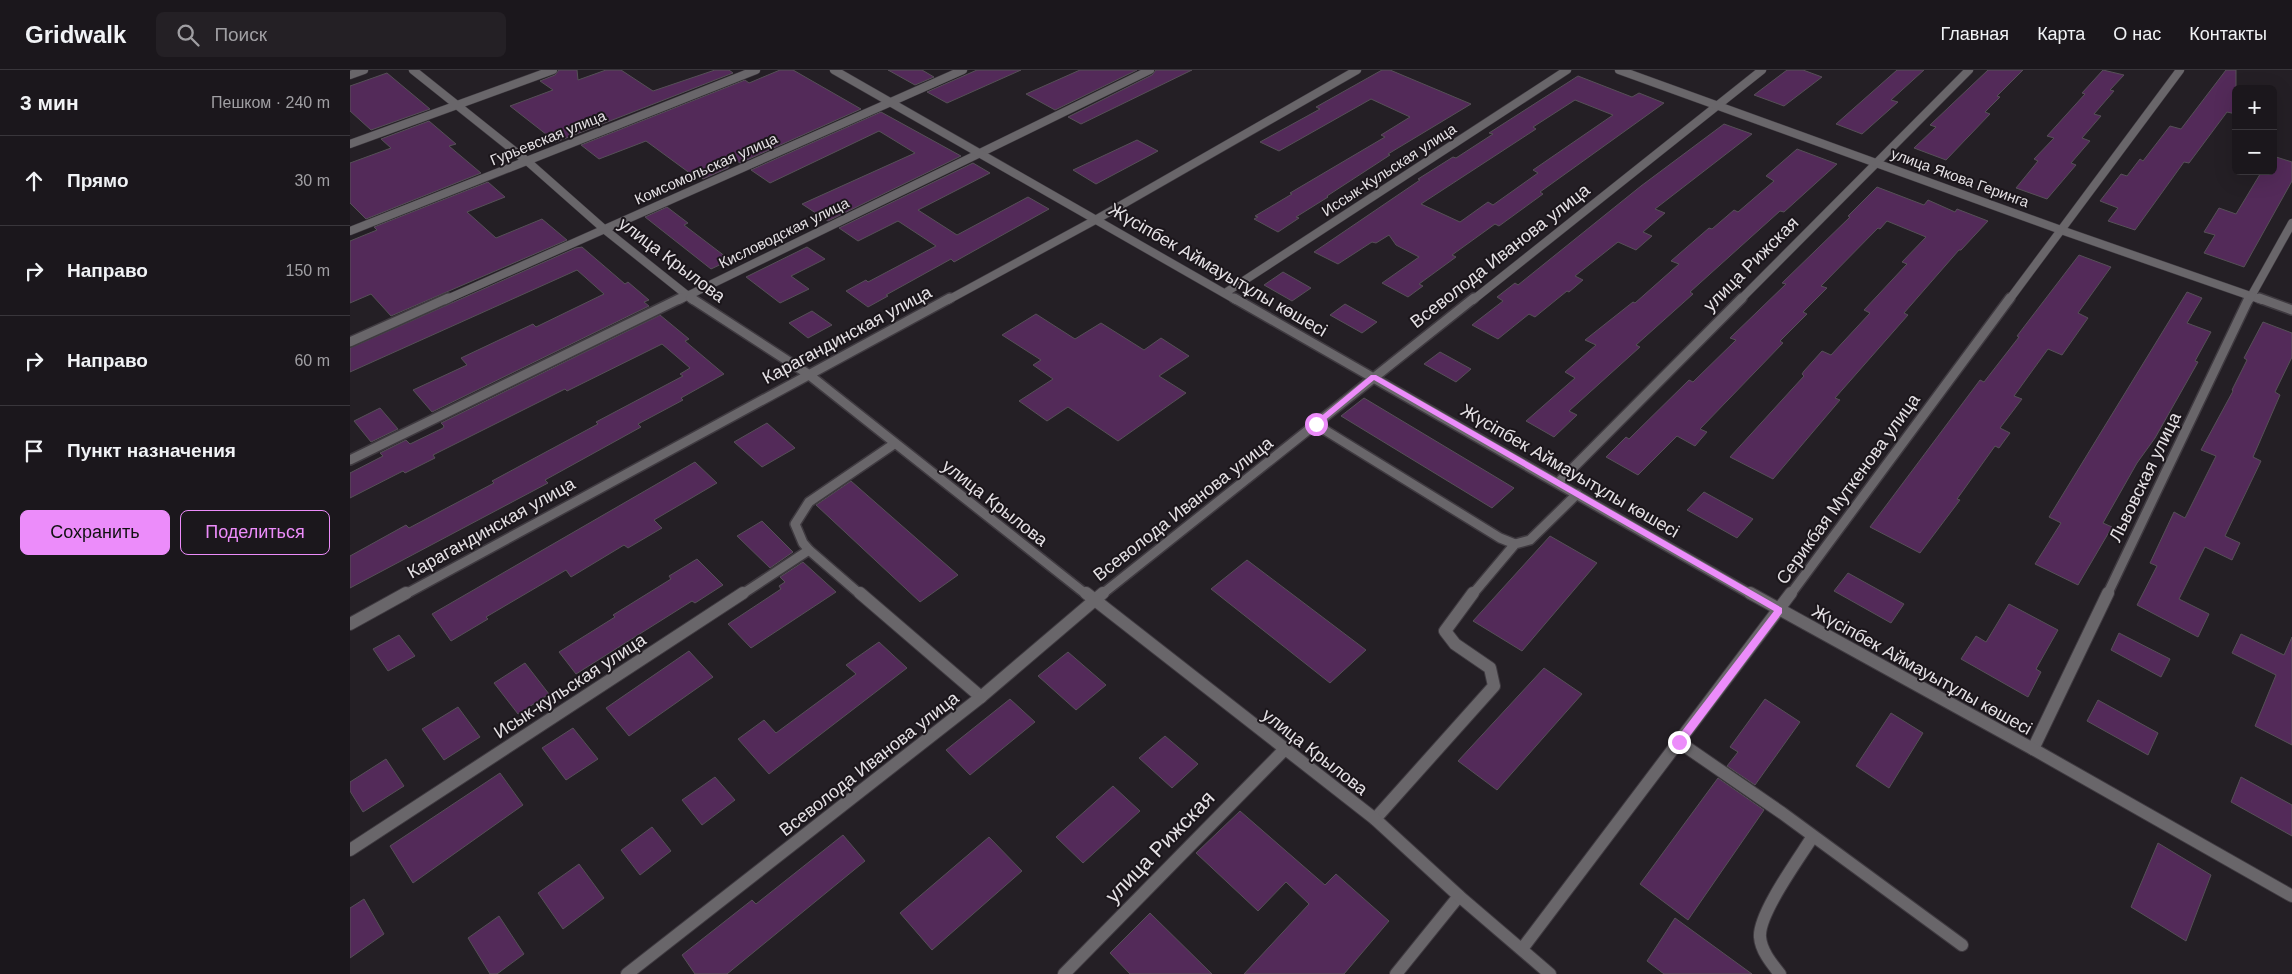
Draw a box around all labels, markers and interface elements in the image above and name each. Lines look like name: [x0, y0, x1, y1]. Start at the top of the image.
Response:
search box: [156, 12, 506, 57]
text: Gridwalk: [25, 21, 126, 48]
icon: search: [174, 21, 202, 49]
text: Поиск: [214, 24, 267, 45]
text: Главная: [1941, 24, 2009, 44]
text: Карта: [2037, 24, 2085, 44]
text: О нас: [2113, 24, 2161, 44]
text: Контакты: [2189, 24, 2267, 44]
map controls: [2232, 85, 2277, 175]
button: +: [2232, 85, 2277, 130]
text: 3 мин: [20, 91, 79, 114]
text: Пешком · 240 m: [211, 94, 330, 111]
street label: Гурьевская улица: [488, 106, 609, 168]
street label: Иссык-Кульская улица: [1318, 119, 1460, 219]
street label: Комсомольская улица: [632, 129, 780, 208]
button: −: [2232, 130, 2277, 175]
street label: улица Якова Геринга: [1889, 145, 2032, 211]
icon: ahead: [20, 167, 48, 195]
text: Прямо: [67, 170, 129, 191]
text: 30 m: [294, 172, 330, 189]
street label: Всеволода Иванова улица: [1406, 179, 1594, 332]
street label: Кисловодская улица: [716, 193, 852, 271]
street label: Жүсіпбек Аймауытұлы көшесі: [1105, 199, 1331, 341]
street label: улица Крылова: [615, 213, 730, 307]
street label: улица Рижская: [1700, 213, 1802, 315]
icon: right: [20, 257, 48, 285]
text: Направо: [67, 260, 148, 281]
text: 150 m: [286, 262, 330, 279]
street label: Карагандинская улица: [759, 281, 936, 388]
icon: right: [20, 347, 48, 375]
text: Направо: [67, 350, 148, 371]
text: 60 m: [294, 352, 330, 369]
street label: Серикбая Муткенова улица: [1772, 389, 1924, 588]
street label: Жүсіпбек Аймауытұлы көшесі: [1457, 400, 1683, 542]
street label: Львовская улица: [2105, 408, 2185, 545]
route start: [1305, 413, 1328, 436]
street label: Всеволода Иванова улица: [1089, 432, 1277, 585]
icon: arrive: [20, 437, 48, 465]
text: Пункт назначения: [67, 440, 236, 461]
street label: улица Крылова: [938, 456, 1052, 551]
street label: Карагандинская улица: [404, 473, 579, 582]
button: Сохранить: [20, 510, 170, 555]
button: Поделиться: [180, 510, 330, 555]
street label: Жүсіпбек Аймауытұлы көшесі: [1808, 601, 2036, 739]
street label: Исык-кульская улица: [490, 629, 650, 743]
street label: Всеволода Иванова улица: [775, 687, 963, 840]
street label: улица Крылова: [1258, 705, 1372, 800]
route end: [1668, 731, 1691, 754]
street label: улица Рижская: [1100, 786, 1219, 907]

